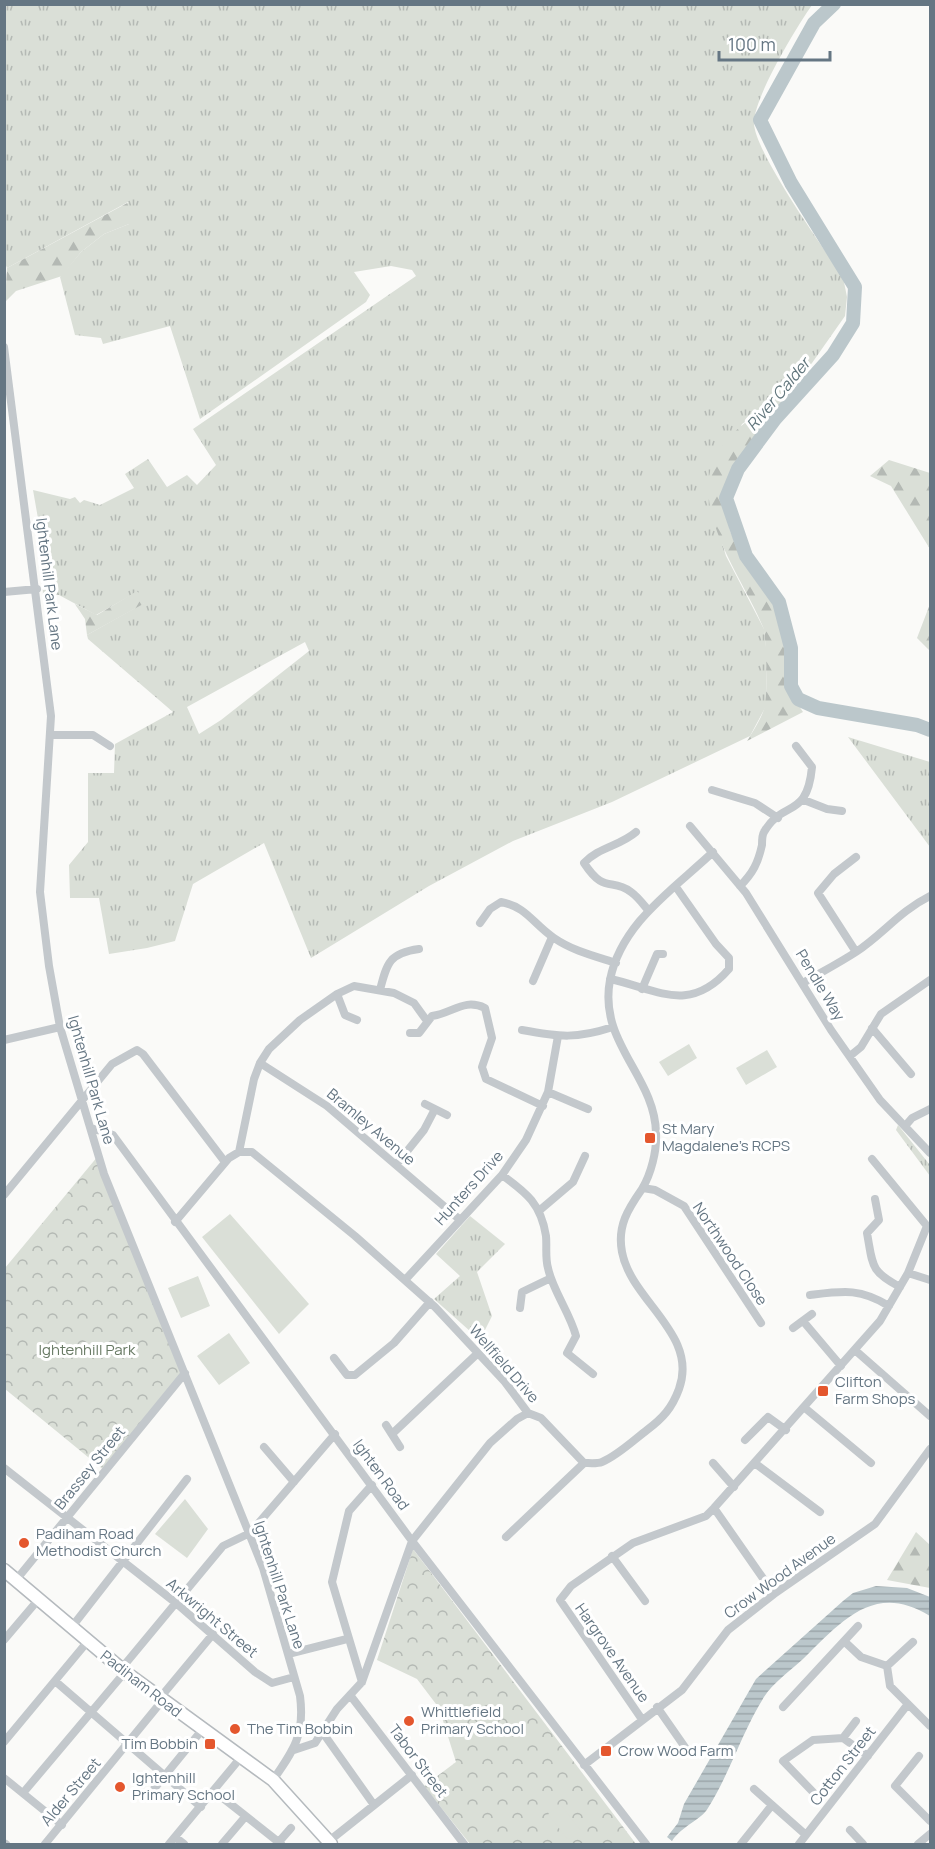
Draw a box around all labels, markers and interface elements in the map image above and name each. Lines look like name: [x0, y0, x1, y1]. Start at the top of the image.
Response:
scale bar: [719, 24, 830, 62]
text: 100 m: [728, 32, 776, 56]
water label: River Calder: [741, 351, 816, 435]
street label: Ightenhill Park Lane: [31, 516, 68, 652]
street label: Pendle Way: [791, 945, 850, 1024]
street label: Ightenhill Park Lane: [63, 1013, 120, 1147]
street label: Bramley Avenue: [323, 1083, 420, 1170]
place label: St Mary Magdalene's RCPS: [662, 1118, 790, 1156]
marker: St Mary Magdalene's RCPS: [643, 1131, 657, 1145]
street label: Hunters Drive: [430, 1146, 508, 1229]
street label: Northwood Close: [688, 1198, 773, 1310]
street label: Wellfield Drive: [465, 1320, 544, 1407]
park label: Ightenhill Park: [39, 1339, 136, 1360]
place label: Clifton Farm Shops: [835, 1371, 916, 1409]
marker: Clifton Farm Shops: [816, 1384, 830, 1398]
street label: Brassey Street: [49, 1421, 130, 1514]
street label: Ighten Road: [349, 1435, 414, 1514]
street label: Ightenhill Park Lane: [249, 1518, 310, 1652]
place label: Padiham Road Methodist Church: [36, 1523, 162, 1561]
street label: Crow Wood Avenue: [720, 1528, 840, 1623]
marker: Padiham Road Methodist Church: [17, 1536, 31, 1550]
street label: Arkwright Street: [162, 1573, 263, 1662]
street label: Hargrove Avenue: [570, 1599, 655, 1707]
street label: Padiham Road: [96, 1645, 186, 1722]
place label: Whittlefield Primary School: [421, 1701, 524, 1739]
marker: Whittlefield Primary School: [402, 1714, 416, 1728]
place label: The Tim Bobbin: [247, 1718, 353, 1739]
street label: Tabor Street: [384, 1720, 453, 1802]
marker: The Tim Bobbin: [228, 1722, 242, 1736]
street label: Cotton Street: [805, 1722, 880, 1810]
place label: Tim Bobbin: [122, 1733, 198, 1754]
marker: Tim Bobbin: [203, 1737, 217, 1751]
place label: Crow Wood Farm: [618, 1740, 734, 1761]
marker: Crow Wood Farm: [599, 1744, 613, 1758]
street label: Alder Street: [36, 1753, 105, 1830]
place label: Ightenhill Primary School: [132, 1767, 235, 1805]
marker: Ightenhill Primary School: [113, 1780, 127, 1794]

